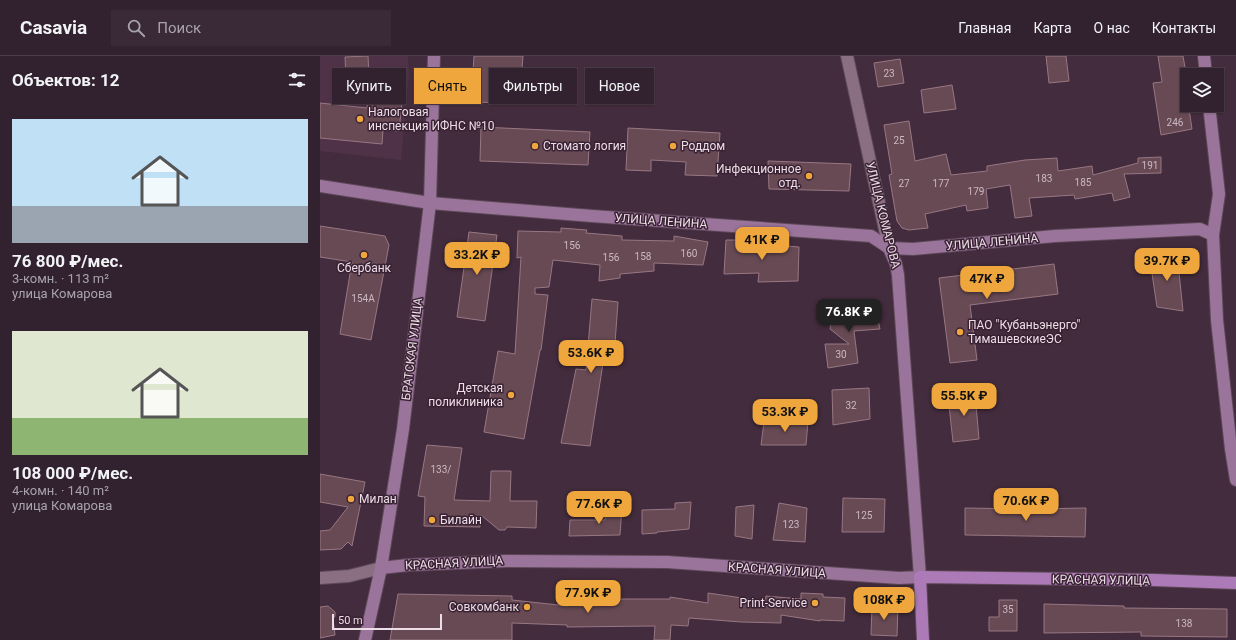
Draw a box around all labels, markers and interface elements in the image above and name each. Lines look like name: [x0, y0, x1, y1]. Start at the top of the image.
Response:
search box: [111, 10, 391, 46]
text: Casavia: [20, 16, 87, 39]
icon: search: [125, 17, 147, 39]
text: Поиск: [157, 19, 201, 37]
text: Главная: [958, 20, 1011, 36]
text: Карта: [1033, 20, 1072, 36]
text: О нас: [1094, 20, 1130, 36]
text: Контакты: [1152, 20, 1216, 36]
chip: Купить: [332, 68, 406, 104]
chip: Снять: [414, 68, 481, 104]
chip: Фильтры: [489, 68, 577, 104]
chip: Новое: [585, 68, 654, 104]
house number: 23: [883, 68, 895, 79]
map controls: [1180, 68, 1224, 112]
button: layers: [1180, 68, 1224, 112]
icon: filters: [286, 69, 308, 91]
text: Объектов: 12: [12, 70, 119, 90]
place label: Налоговая инспекция ИФНС №10: [368, 105, 495, 133]
marker: Налоговая инспекция ИФНС №10: [355, 114, 365, 124]
house number: 246: [1167, 117, 1184, 128]
house number: 25: [893, 135, 905, 146]
place label: Стомато логия: [543, 139, 626, 153]
place label: Роддом: [681, 139, 725, 153]
marker: Стомато логия: [530, 141, 540, 151]
marker: Роддом: [668, 141, 678, 151]
icon: home: [124, 145, 196, 217]
street label: УЛИЦА КОМАРОВА: [863, 160, 903, 270]
house number: 191: [1142, 160, 1158, 171]
place label: Инфекционное отд.: [716, 162, 801, 190]
marker: Инфекционное отд.: [804, 171, 814, 181]
house number: 183: [1036, 173, 1052, 184]
house number: 185: [1075, 177, 1092, 188]
house number: 27: [898, 178, 910, 189]
house number: 177: [933, 178, 950, 189]
house number: 179: [968, 186, 984, 197]
street label: УЛИЦА ЛЕНИНА: [614, 211, 708, 231]
pin: 41K ₽: [734, 227, 790, 261]
street label: УЛИЦА ЛЕНИНА: [945, 231, 1039, 253]
text: 41K ₽: [744, 232, 780, 247]
house number: 156: [564, 240, 581, 251]
pin: 33.2K ₽: [440, 242, 514, 276]
text: 33.2K ₽: [454, 247, 500, 262]
house number: 160: [681, 248, 698, 259]
pin: 39.7K ₽: [1130, 248, 1204, 282]
marker: Сбербанк: [359, 250, 369, 260]
text: 76 800 ₽/мес.: [12, 251, 123, 271]
house number: 158: [635, 251, 652, 262]
house number: 156: [603, 252, 620, 263]
text: 39.7K ₽: [1144, 253, 1190, 268]
place label: Сбербанк: [337, 261, 392, 275]
pin: 47K ₽: [959, 266, 1015, 300]
text: 3-комн. · 113 m²: [12, 271, 109, 286]
text: 47K ₽: [969, 271, 1005, 286]
text: улица Комарова: [12, 286, 112, 301]
house number: 154А: [351, 293, 375, 304]
street label: БРАТСКАЯ УЛИЦА: [399, 297, 425, 401]
pin: 76.8K ₽: [812, 299, 886, 333]
text: 76.8K ₽: [826, 304, 872, 319]
place label: ПАО "Кубаньэнерго" ТимашевскиеЭС: [968, 318, 1081, 346]
marker: ПАО "Кубаньэнерго" ТимашевскиеЭС: [955, 327, 965, 337]
pin: 53.6K ₽: [554, 340, 628, 374]
text: 53.6K ₽: [568, 345, 614, 360]
house number: 30: [835, 349, 847, 360]
icon: home: [124, 357, 196, 429]
place label: Детская поликлиника: [428, 381, 503, 409]
pin: 55.5K ₽: [927, 383, 1001, 417]
text: 55.5K ₽: [941, 388, 987, 403]
marker: Детская поликлиника: [506, 390, 516, 400]
pin: 53.3K ₽: [748, 399, 822, 433]
house number: 32: [845, 400, 857, 411]
text: 53.3K ₽: [762, 404, 808, 419]
text: 108 000 ₽/мес.: [12, 463, 133, 483]
house number: 133/: [431, 464, 452, 475]
text: 4-комн. · 140 m²: [12, 483, 109, 498]
pin: 70.6K ₽: [989, 488, 1063, 522]
pin: 77.6K ₽: [562, 491, 636, 525]
place label: Милан: [359, 492, 397, 506]
text: 70.6K ₽: [1003, 493, 1049, 508]
marker: Милан: [346, 494, 356, 504]
text: 77.6K ₽: [576, 496, 622, 511]
text: улица Комарова: [12, 498, 112, 513]
house number: 125: [856, 510, 873, 521]
place label: Билайн: [440, 513, 482, 527]
marker: Билайн: [427, 515, 437, 525]
house number: 123: [783, 519, 799, 530]
street label: КРАСНАЯ УЛИЦА: [405, 553, 504, 573]
street label: КРАСНАЯ УЛИЦА: [728, 560, 827, 580]
street label: КРАСНАЯ УЛИЦА: [1052, 572, 1150, 588]
pin: 77.9K ₽: [551, 580, 625, 614]
text: 77.9K ₽: [565, 585, 611, 600]
pin: 108K ₽: [851, 587, 917, 621]
text: 108K ₽: [862, 592, 906, 607]
place label: Print-Service: [740, 596, 807, 610]
marker: Print-Service: [810, 598, 820, 608]
place label: Совкомбанк: [449, 600, 520, 614]
marker: Совкомбанк: [522, 602, 532, 612]
house number: 35: [1002, 604, 1014, 615]
scale bar: [332, 612, 442, 631]
text: 50 m: [338, 614, 363, 627]
house number: 138: [1176, 618, 1193, 629]

